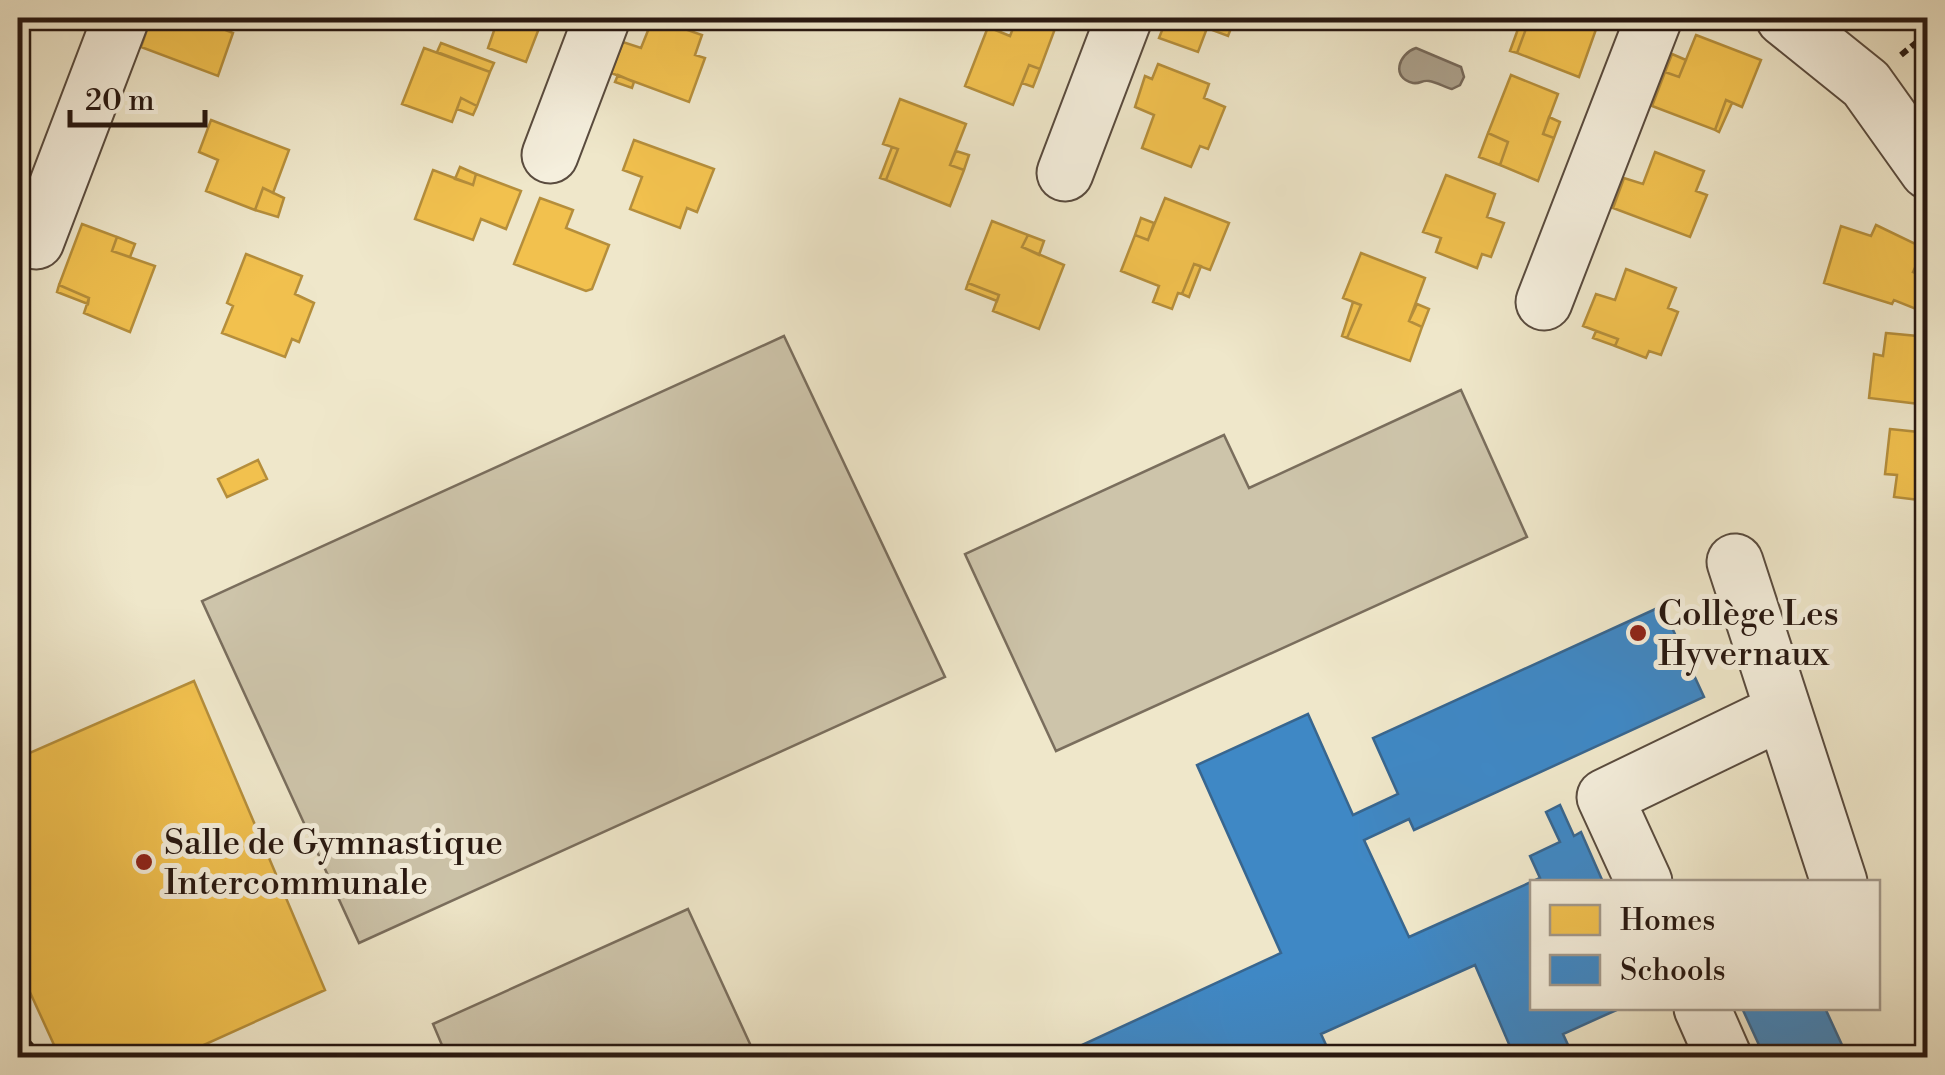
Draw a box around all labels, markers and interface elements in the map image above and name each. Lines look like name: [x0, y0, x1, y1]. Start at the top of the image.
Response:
scale bar: [70, 65, 205, 127]
text: 20 m: [85, 82, 154, 120]
place label: Collège Les Hyvernaux: [1658, 593, 1839, 676]
marker: Collège Les Hyvernaux: [1627, 622, 1649, 644]
place label: Salle de Gymnastique Intercommunale: [164, 822, 503, 905]
marker: Salle de Gymnastique Intercommunale: [133, 851, 155, 873]
legend: [1530, 880, 1880, 1010]
text: Homes: [1620, 902, 1715, 940]
text: Schools: [1620, 952, 1726, 990]

